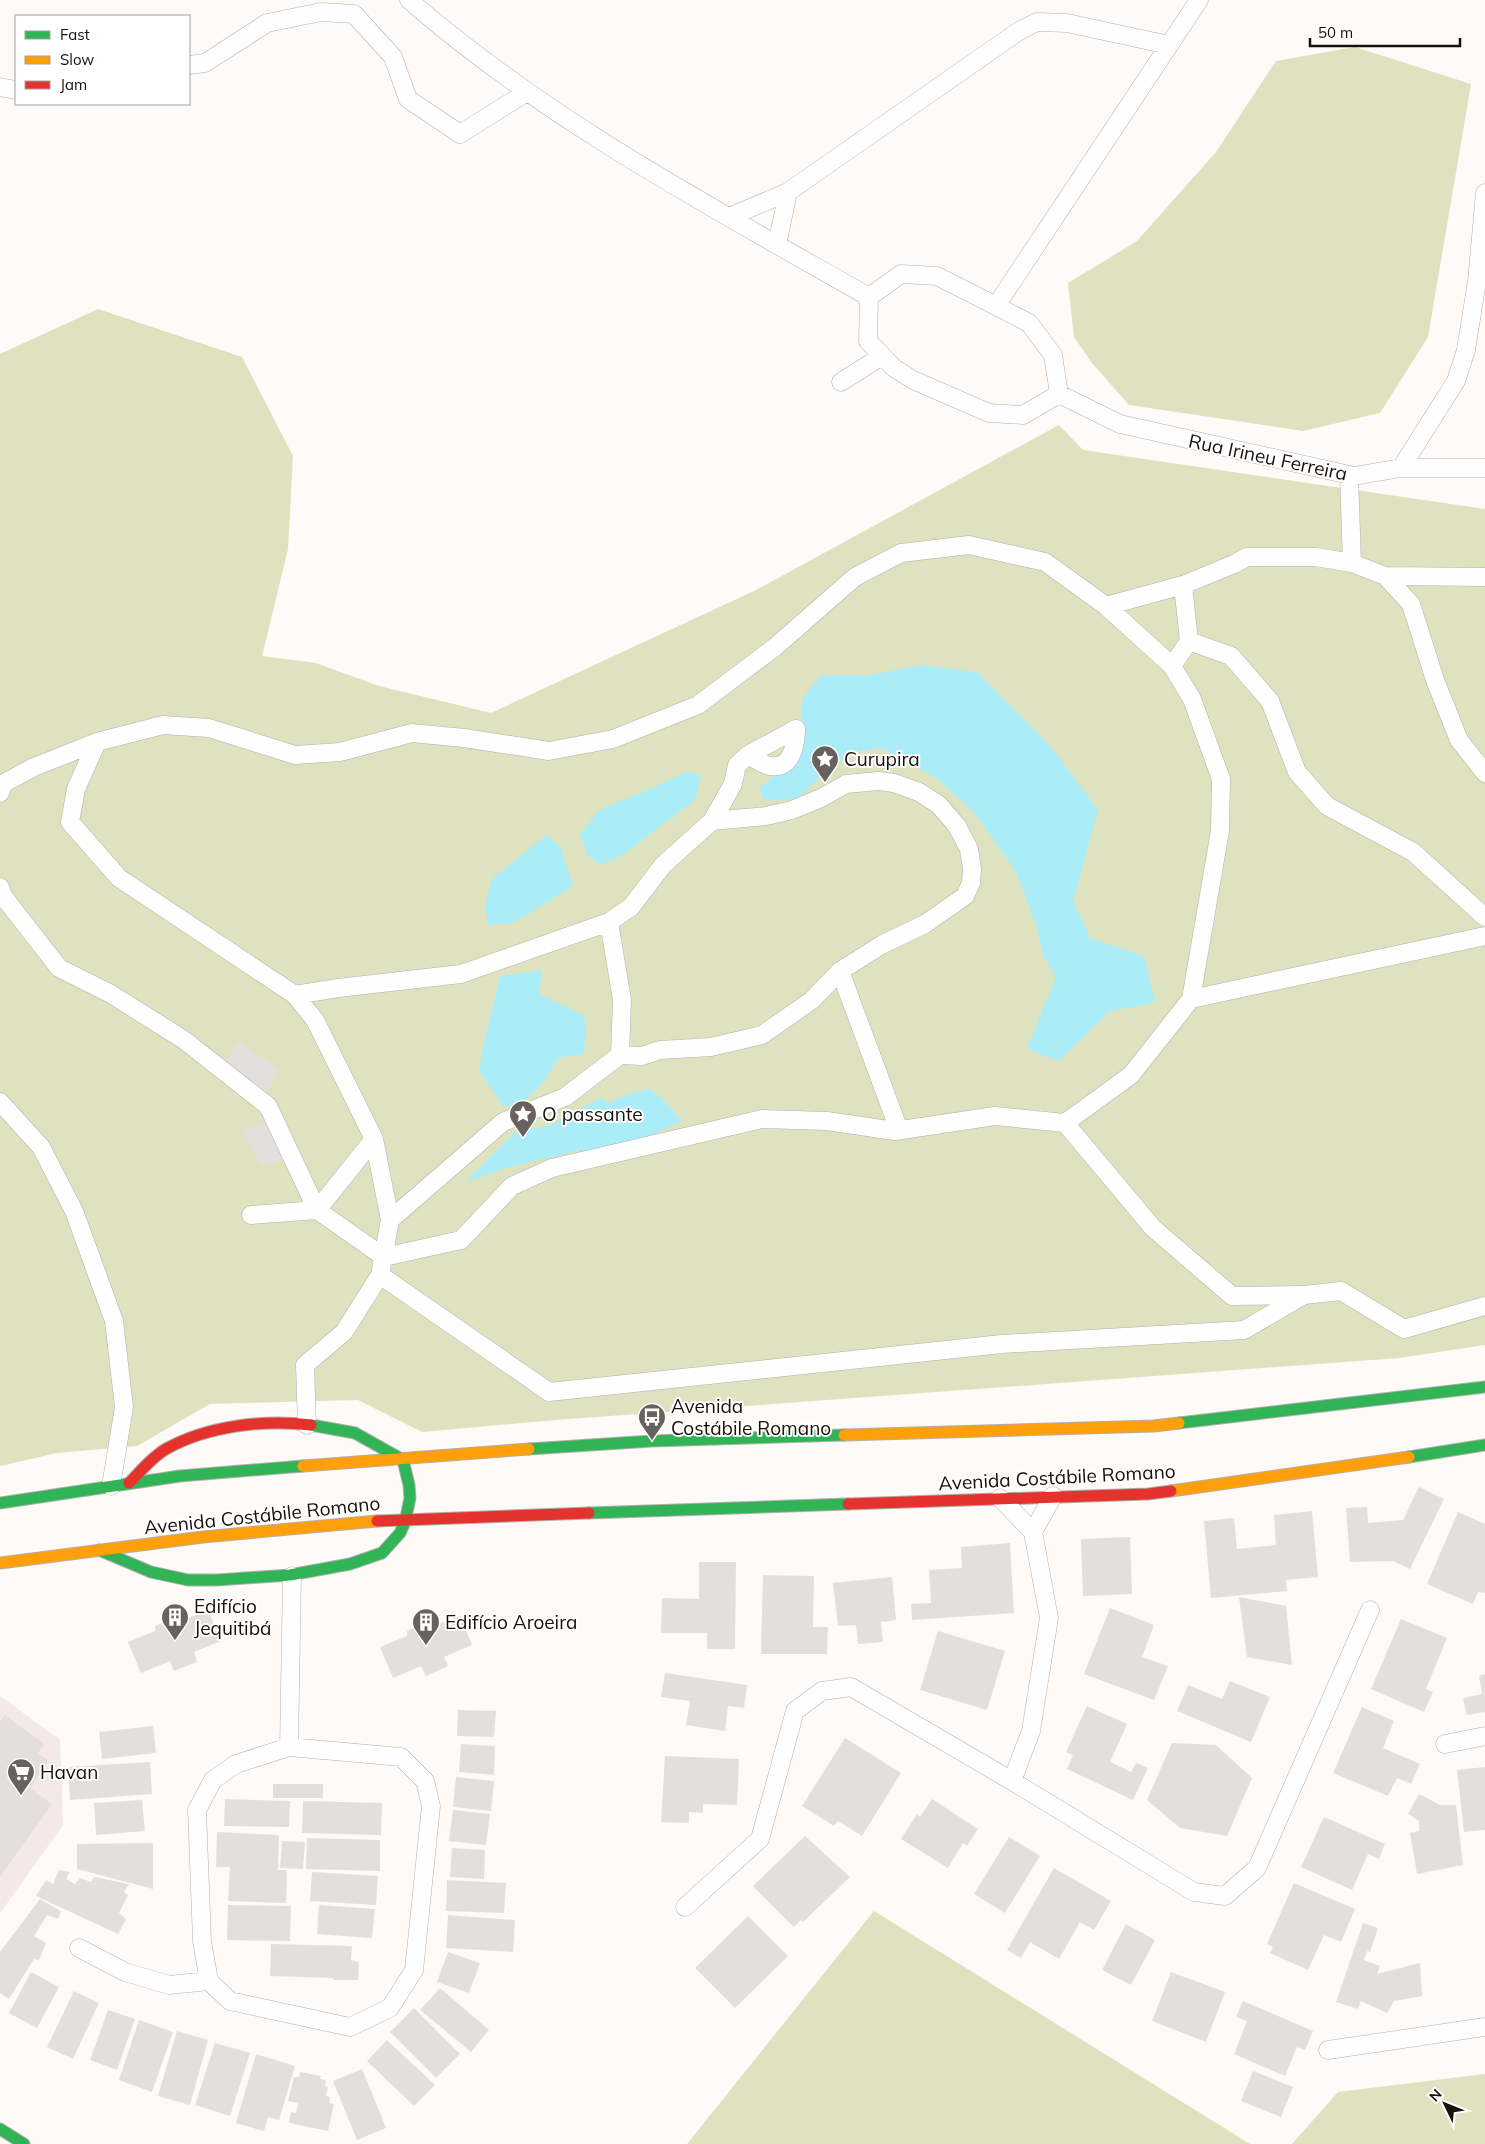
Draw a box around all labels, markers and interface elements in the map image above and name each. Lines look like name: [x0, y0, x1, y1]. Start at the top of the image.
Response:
legend: [15, 15, 190, 105]
scale bar: [1310, 15, 1460, 47]
text: 50 m: [1318, 23, 1353, 42]
text: Fast: [60, 25, 90, 44]
text: Slow: [60, 50, 94, 69]
text: Jam: [60, 75, 87, 94]
street label: Rua Irineu Ferreira: [1186, 428, 1350, 486]
place icon: Curupira: [810, 744, 840, 783]
place label: Curupira: [844, 747, 920, 771]
place icon: O passante: [508, 1099, 538, 1138]
place label: O passante: [542, 1102, 643, 1126]
place label: Avenida Costábile Romano: [671, 1394, 831, 1440]
bus stop icon: Avenida Costábile Romano: [637, 1402, 667, 1441]
street label: Avenida Costábile Romano: [938, 1459, 1176, 1495]
street label: Avenida Costábile Romano: [143, 1491, 381, 1539]
place label: Edifício Jequitibá: [194, 1594, 271, 1640]
building icon: Edifício Jequitibá: [160, 1602, 190, 1641]
building icon: Edifício Aroeira: [411, 1607, 441, 1646]
place label: Edifício Aroeira: [445, 1610, 577, 1634]
supermarket icon: Havan: [6, 1757, 36, 1796]
place label: Havan: [40, 1760, 98, 1784]
north arrow: [1420, 2079, 1470, 2129]
text: N: [1425, 2085, 1446, 2105]

